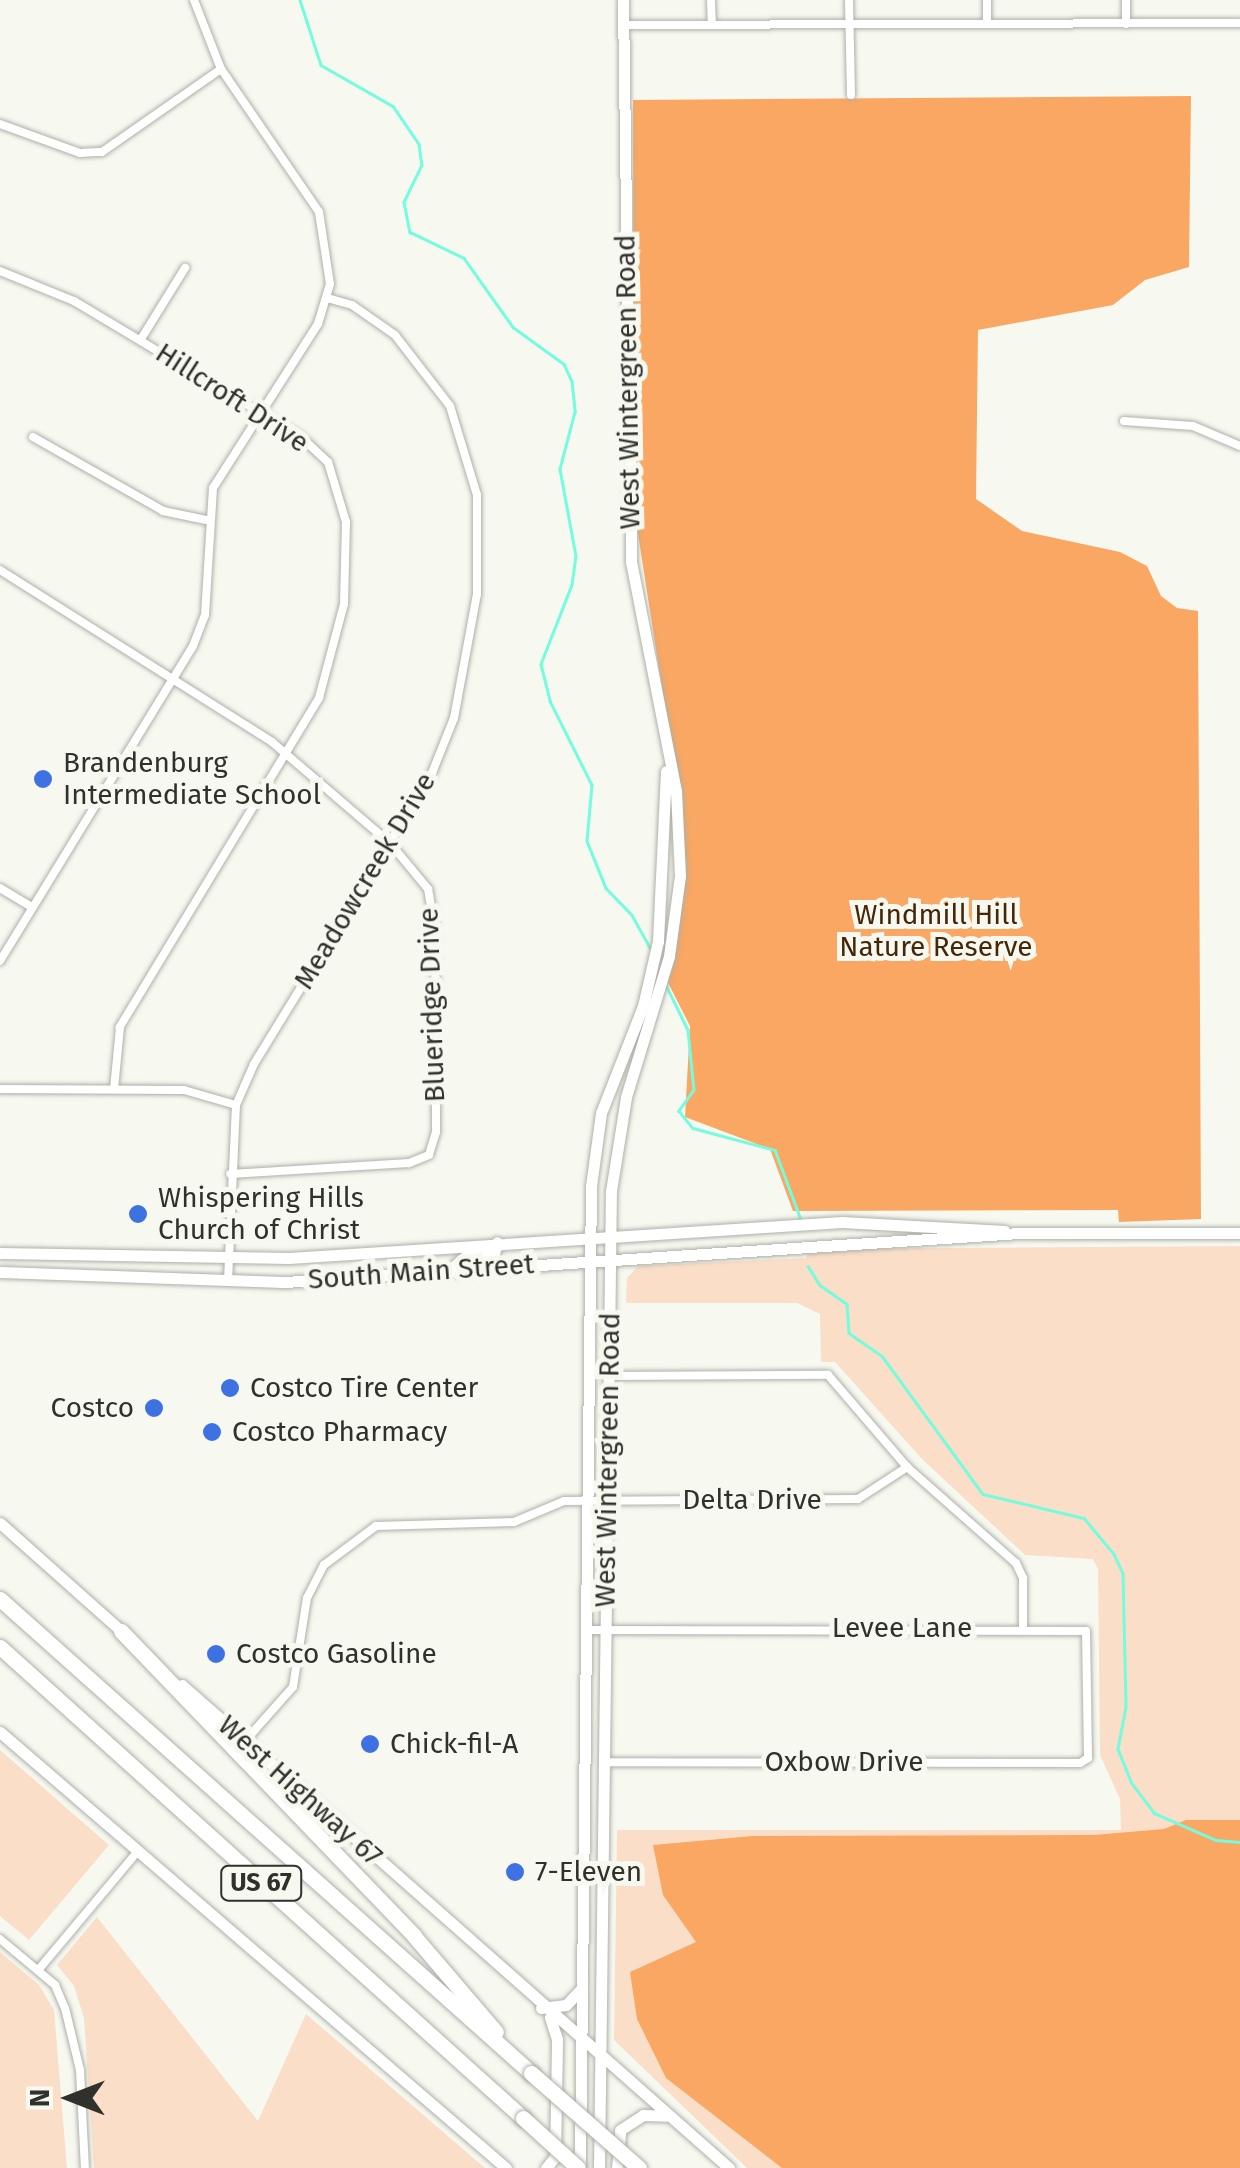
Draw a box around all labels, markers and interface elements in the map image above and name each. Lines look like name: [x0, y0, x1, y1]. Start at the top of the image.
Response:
street label: West Wintergreen Road: [609, 234, 647, 530]
street label: Hillcroft Drive: [149, 336, 315, 460]
place label: Brandenburg Intermediate School: [63, 746, 321, 812]
street label: Meadowcreek Drive: [287, 767, 443, 995]
marker: Brandenburg Intermediate School: [32, 768, 54, 790]
park label: Windmill Hill Nature Reserve: [839, 898, 1033, 964]
street label: Blueridge Drive: [412, 907, 452, 1103]
place label: Whispering Hills Church of Christ: [158, 1181, 364, 1247]
marker: Whispering Hills Church of Christ: [127, 1203, 149, 1225]
street label: South Main Street: [307, 1247, 535, 1297]
street label: West Wintergreen Road: [589, 1312, 627, 1608]
place label: Costco Tire Center: [250, 1371, 478, 1405]
marker: Costco Tire Center: [219, 1377, 241, 1399]
place label: Costco: [51, 1391, 134, 1425]
marker: Costco: [143, 1397, 165, 1419]
place label: Costco Pharmacy: [232, 1415, 447, 1449]
marker: Costco Pharmacy: [201, 1421, 223, 1443]
street label: Delta Drive: [682, 1483, 822, 1517]
street label: Levee Lane: [832, 1611, 972, 1645]
place label: Costco Gasoline: [236, 1637, 437, 1671]
marker: Costco Gasoline: [205, 1643, 227, 1665]
street label: West Highway 67: [211, 1709, 389, 1873]
place label: Chick-fil-A: [390, 1727, 518, 1761]
marker: Chick-fil-A: [359, 1733, 381, 1755]
street label: Oxbow Drive: [765, 1745, 923, 1779]
place label: 7-Eleven: [535, 1855, 642, 1889]
marker: 7-Eleven: [504, 1861, 526, 1883]
road number: US 67: [218, 1863, 304, 1903]
north arrow: [20, 2048, 120, 2148]
text: N: [23, 2089, 56, 2107]

